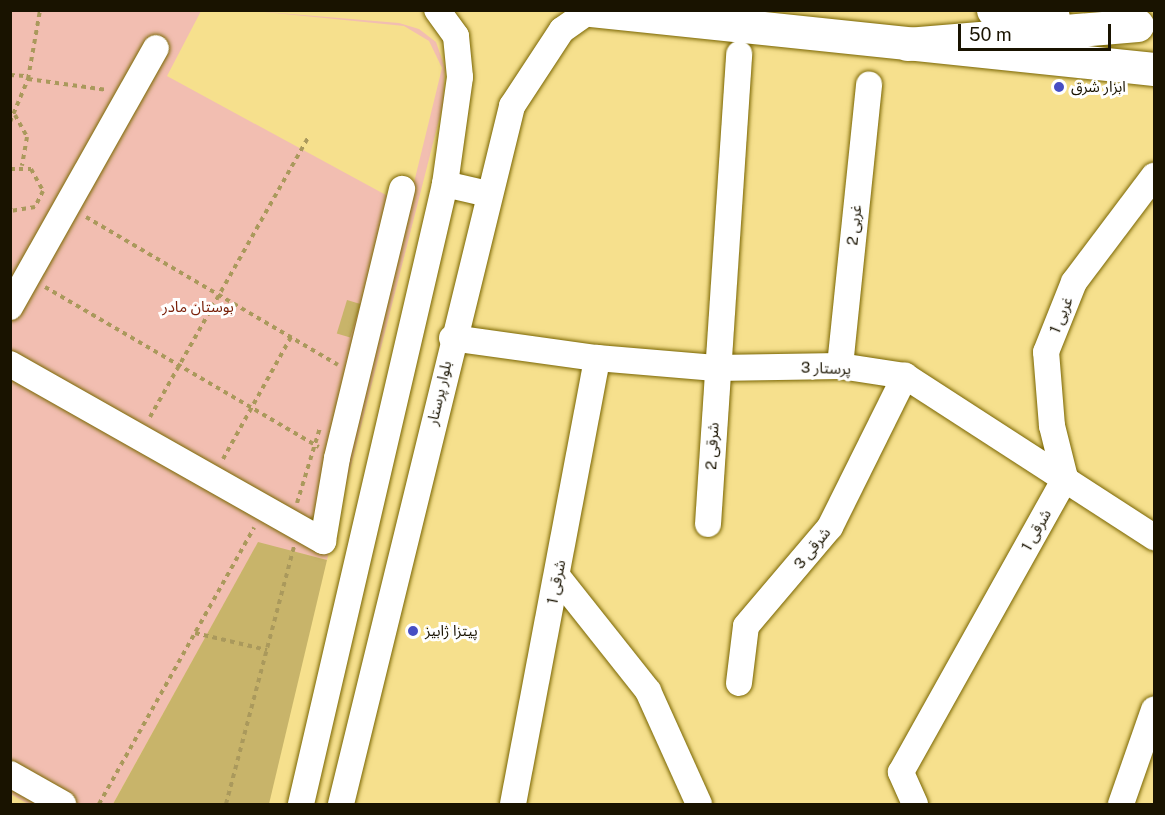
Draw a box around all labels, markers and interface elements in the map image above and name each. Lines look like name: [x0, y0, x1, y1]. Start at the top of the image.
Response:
scale bar: [961, 12, 1114, 50]
text: 50 m: [969, 24, 1012, 45]
place label: ابزار شرق: [1071, 78, 1126, 96]
marker: ابزار شرق: [1052, 80, 1066, 94]
street label: غربی 2: [843, 204, 865, 246]
street label: غربی 1: [1046, 294, 1076, 336]
park label: بوستان مادر: [162, 298, 234, 316]
street label: پرستار 3: [801, 358, 851, 378]
street label: بلوار پرستار: [423, 359, 455, 427]
street label: شرقی 2: [702, 422, 722, 470]
street label: شرقی 1: [1017, 506, 1055, 554]
street label: شرقی 3: [790, 524, 834, 572]
street label: شرقی 1: [543, 558, 569, 606]
place label: پیتزا ژابیز: [425, 622, 478, 640]
marker: پیتزا ژابیز: [406, 624, 420, 638]

